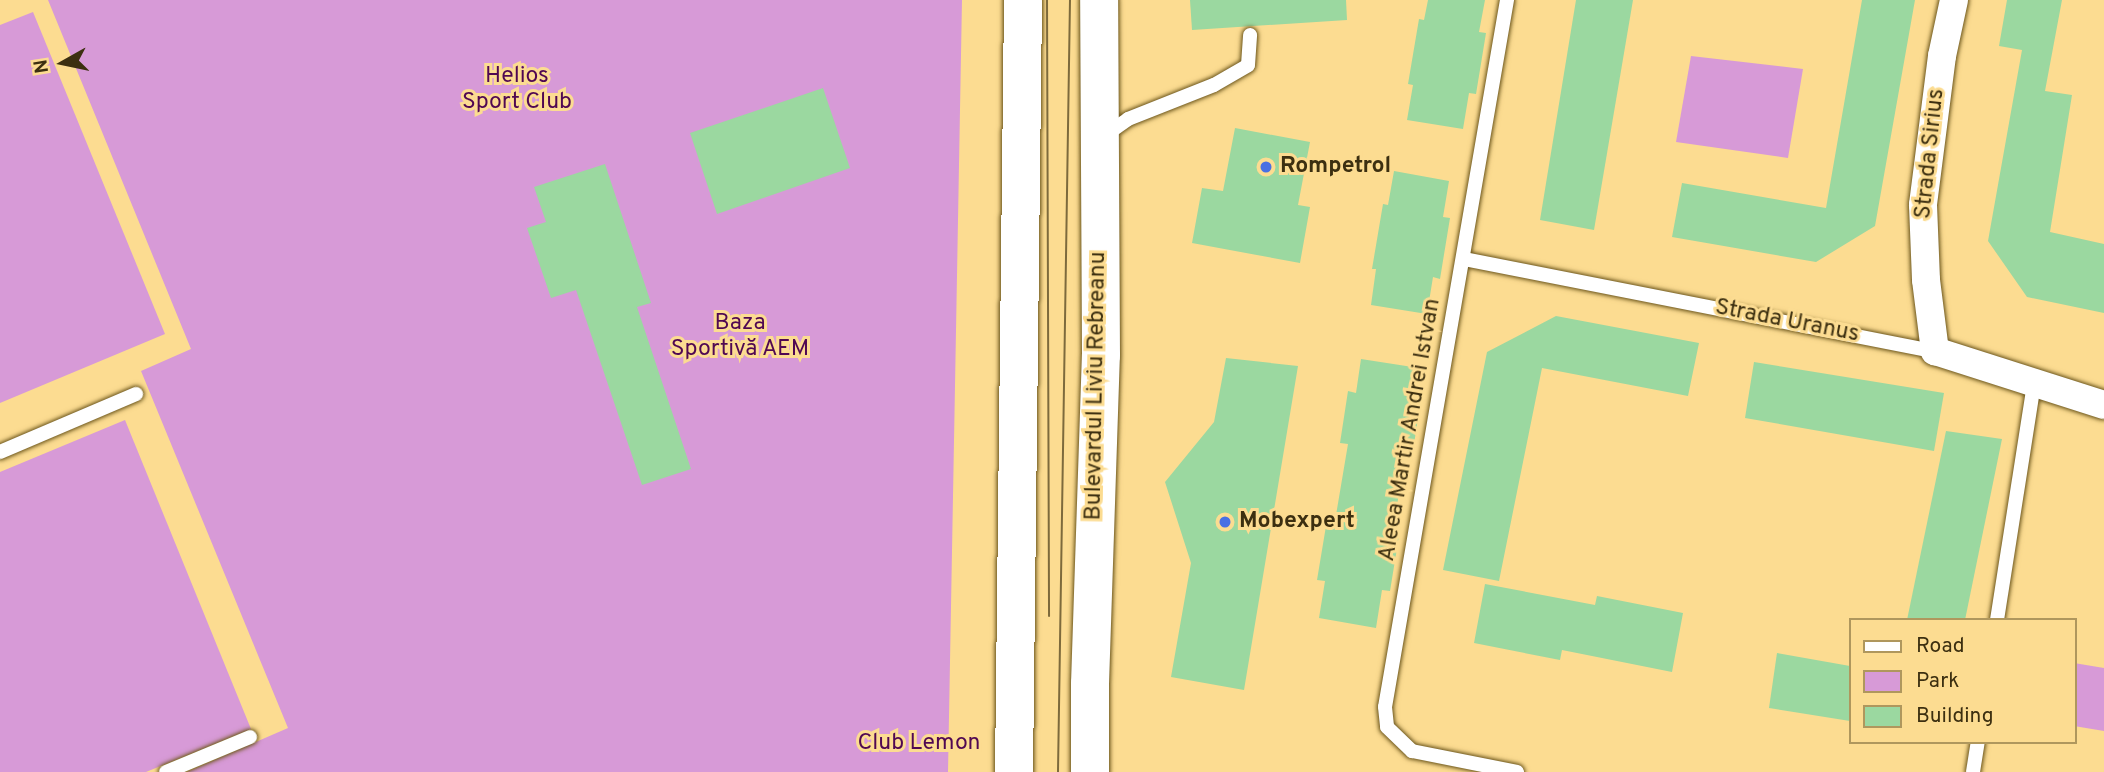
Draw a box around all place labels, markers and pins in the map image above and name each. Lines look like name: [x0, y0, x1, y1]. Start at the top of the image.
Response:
place label: Rompetrol: [1280, 153, 1391, 181]
marker: Rompetrol: [1258, 159, 1274, 175]
place label: Mobexpert: [1239, 508, 1355, 536]
marker: Mobexpert: [1217, 514, 1233, 530]

